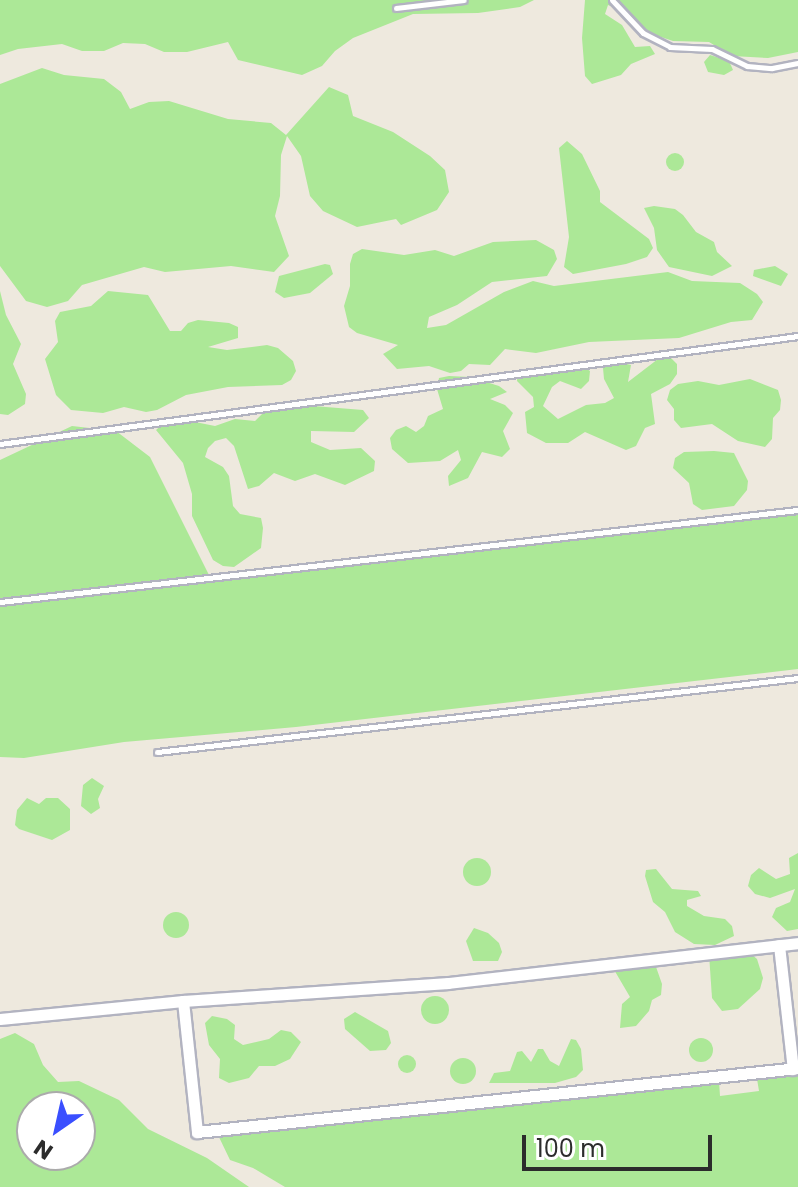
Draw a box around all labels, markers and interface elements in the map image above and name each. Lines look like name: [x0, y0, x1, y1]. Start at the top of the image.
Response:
north arrow: [16, 1091, 96, 1171]
scale bar: [526, 1119, 716, 1169]
text: N: [28, 1132, 59, 1167]
text: 100 m: [536, 1132, 605, 1165]

